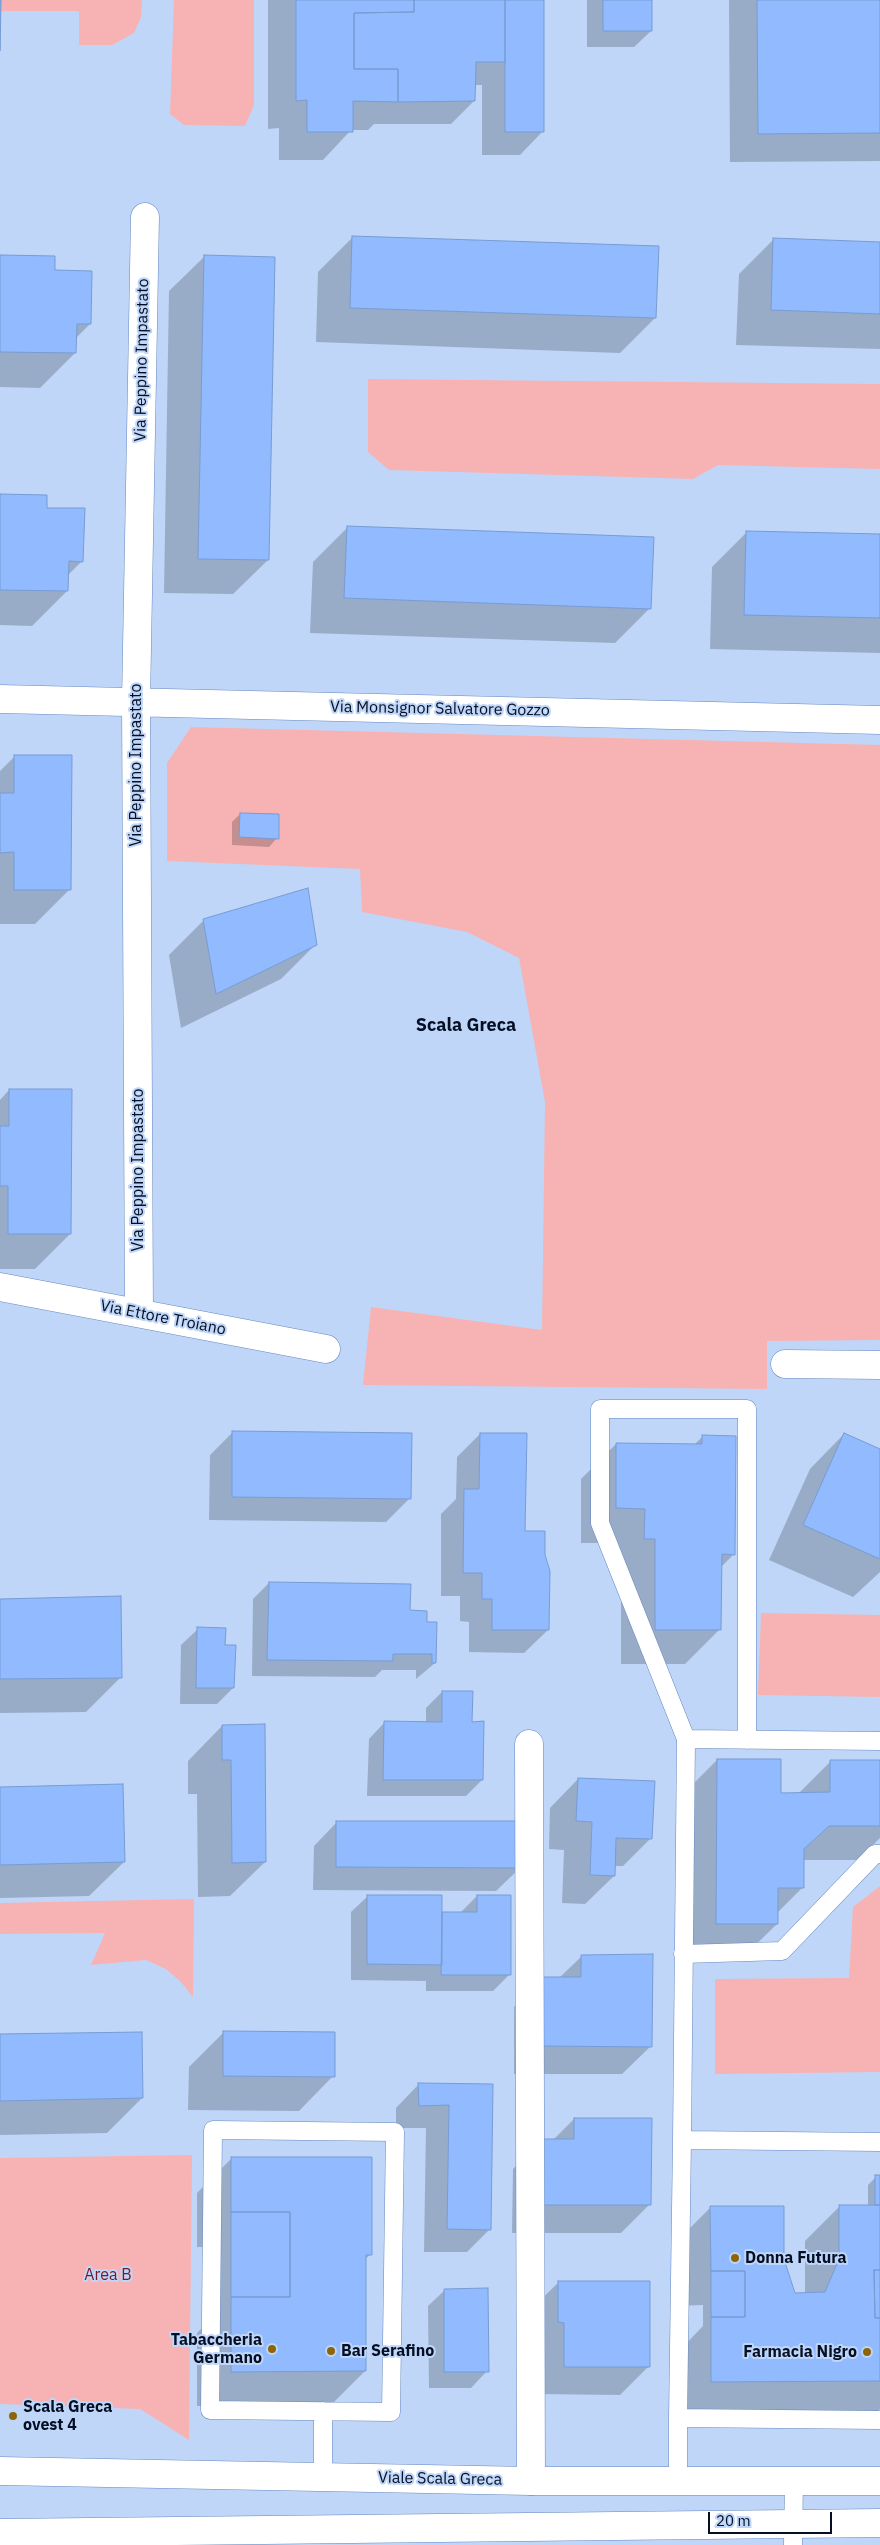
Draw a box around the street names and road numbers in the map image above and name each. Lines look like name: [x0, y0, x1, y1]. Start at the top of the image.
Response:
street label: Via Peppino Impastato: [131, 278, 153, 442]
street label: Via Peppino Impastato: [126, 683, 146, 847]
street label: Via Monsignor Salvatore Gozzo: [330, 697, 550, 721]
street label: Via Peppino Impastato: [128, 1088, 148, 1252]
street label: Via Ettore Troiano: [99, 1296, 227, 1340]
street label: Viale Scala Greca: [378, 2468, 502, 2490]

